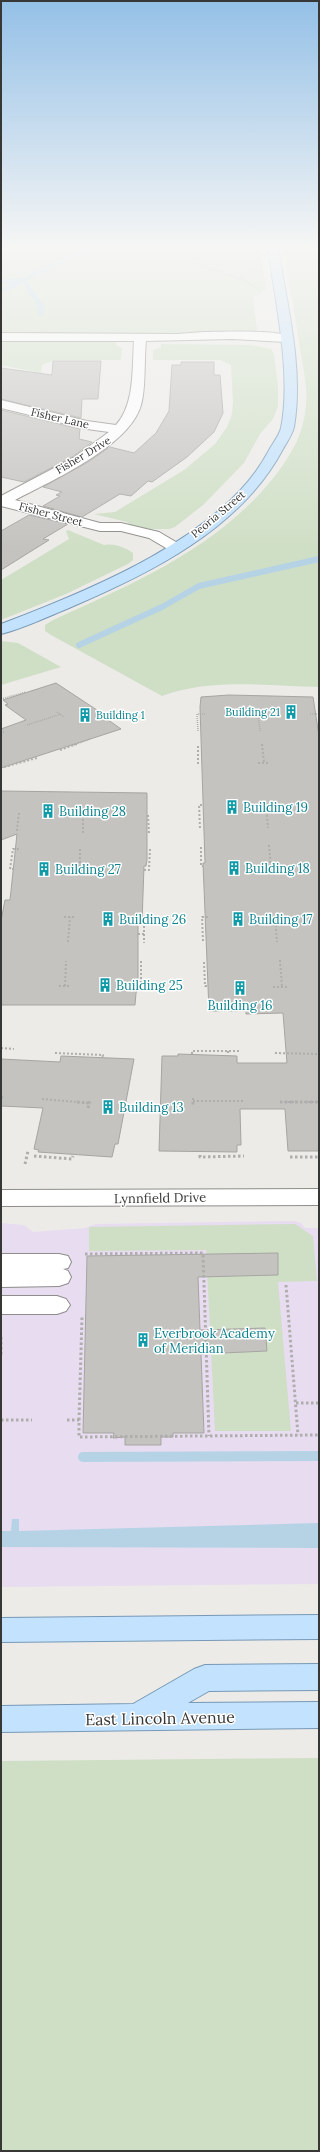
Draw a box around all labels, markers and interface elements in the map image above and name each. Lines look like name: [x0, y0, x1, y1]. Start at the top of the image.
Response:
street label: Fisher Lane: [30, 405, 90, 431]
street label: Fisher Drive: [53, 433, 113, 477]
street label: Peoria Street: [188, 487, 249, 541]
street label: Fisher Street: [18, 499, 85, 529]
building icon: Building 21: [283, 704, 299, 720]
place label: Building 21: [225, 705, 280, 719]
building icon: Building 1: [77, 707, 93, 723]
place label: Building 1: [96, 708, 145, 722]
building icon: Building 19: [224, 799, 240, 815]
place label: Building 19: [243, 799, 308, 816]
building icon: Building 28: [40, 803, 56, 819]
place label: Building 28: [59, 803, 126, 820]
building icon: Building 18: [226, 860, 242, 876]
place label: Building 18: [245, 860, 310, 877]
building icon: Building 27: [36, 861, 52, 877]
place label: Building 27: [55, 861, 121, 878]
building icon: Building 26: [100, 911, 116, 927]
place label: Building 26: [119, 911, 186, 928]
building icon: Building 17: [230, 911, 246, 927]
place label: Building 17: [249, 911, 313, 928]
building icon: Building 25: [97, 977, 113, 993]
place label: Building 25: [116, 977, 183, 994]
building icon: Building 16: [232, 980, 248, 996]
place label: Building 16: [207, 997, 273, 1014]
building icon: Building 13: [100, 1099, 116, 1115]
place label: Building 13: [119, 1099, 184, 1116]
street label: Lynnfield Drive: [114, 1189, 206, 1207]
place label: Everbrook Academy of Meridian: [154, 1325, 275, 1357]
building icon: Everbrook Academy of Meridian: [135, 1332, 151, 1348]
street label: East Lincoln Avenue: [85, 1707, 235, 1729]

